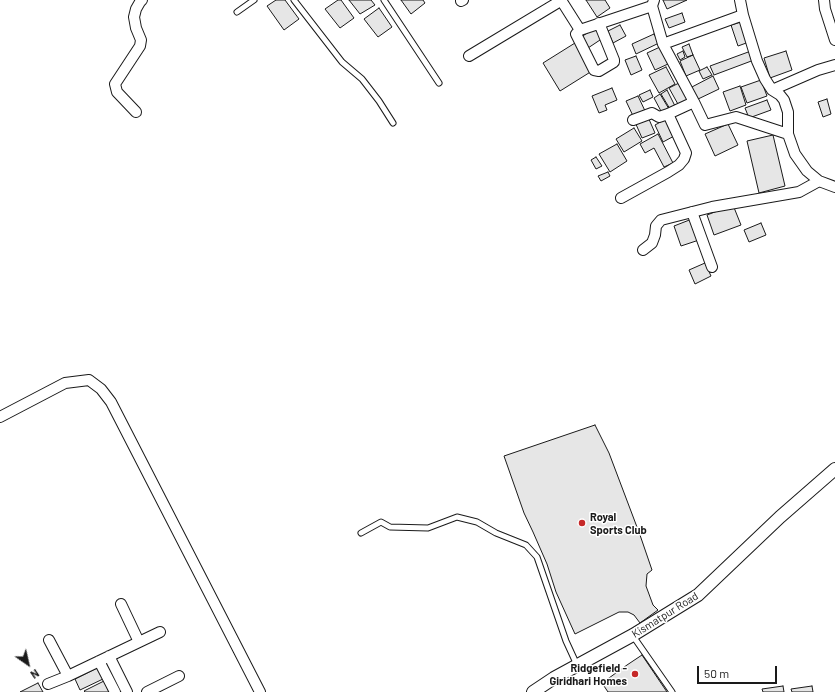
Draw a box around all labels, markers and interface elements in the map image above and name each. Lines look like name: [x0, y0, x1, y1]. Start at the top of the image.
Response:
place label: Royal Sports Club: [590, 510, 647, 536]
marker: Royal Sports Club: [577, 518, 587, 528]
street label: Kismatpur Road: [629, 589, 701, 641]
north arrow: [8, 644, 48, 684]
scale bar: [699, 658, 779, 684]
place label: Ridgefield - Giridhari Homes: [550, 661, 627, 687]
text: 50 m: [704, 666, 729, 680]
text: N: [28, 667, 42, 682]
marker: Ridgefield - Giridhari Homes: [630, 669, 640, 679]

